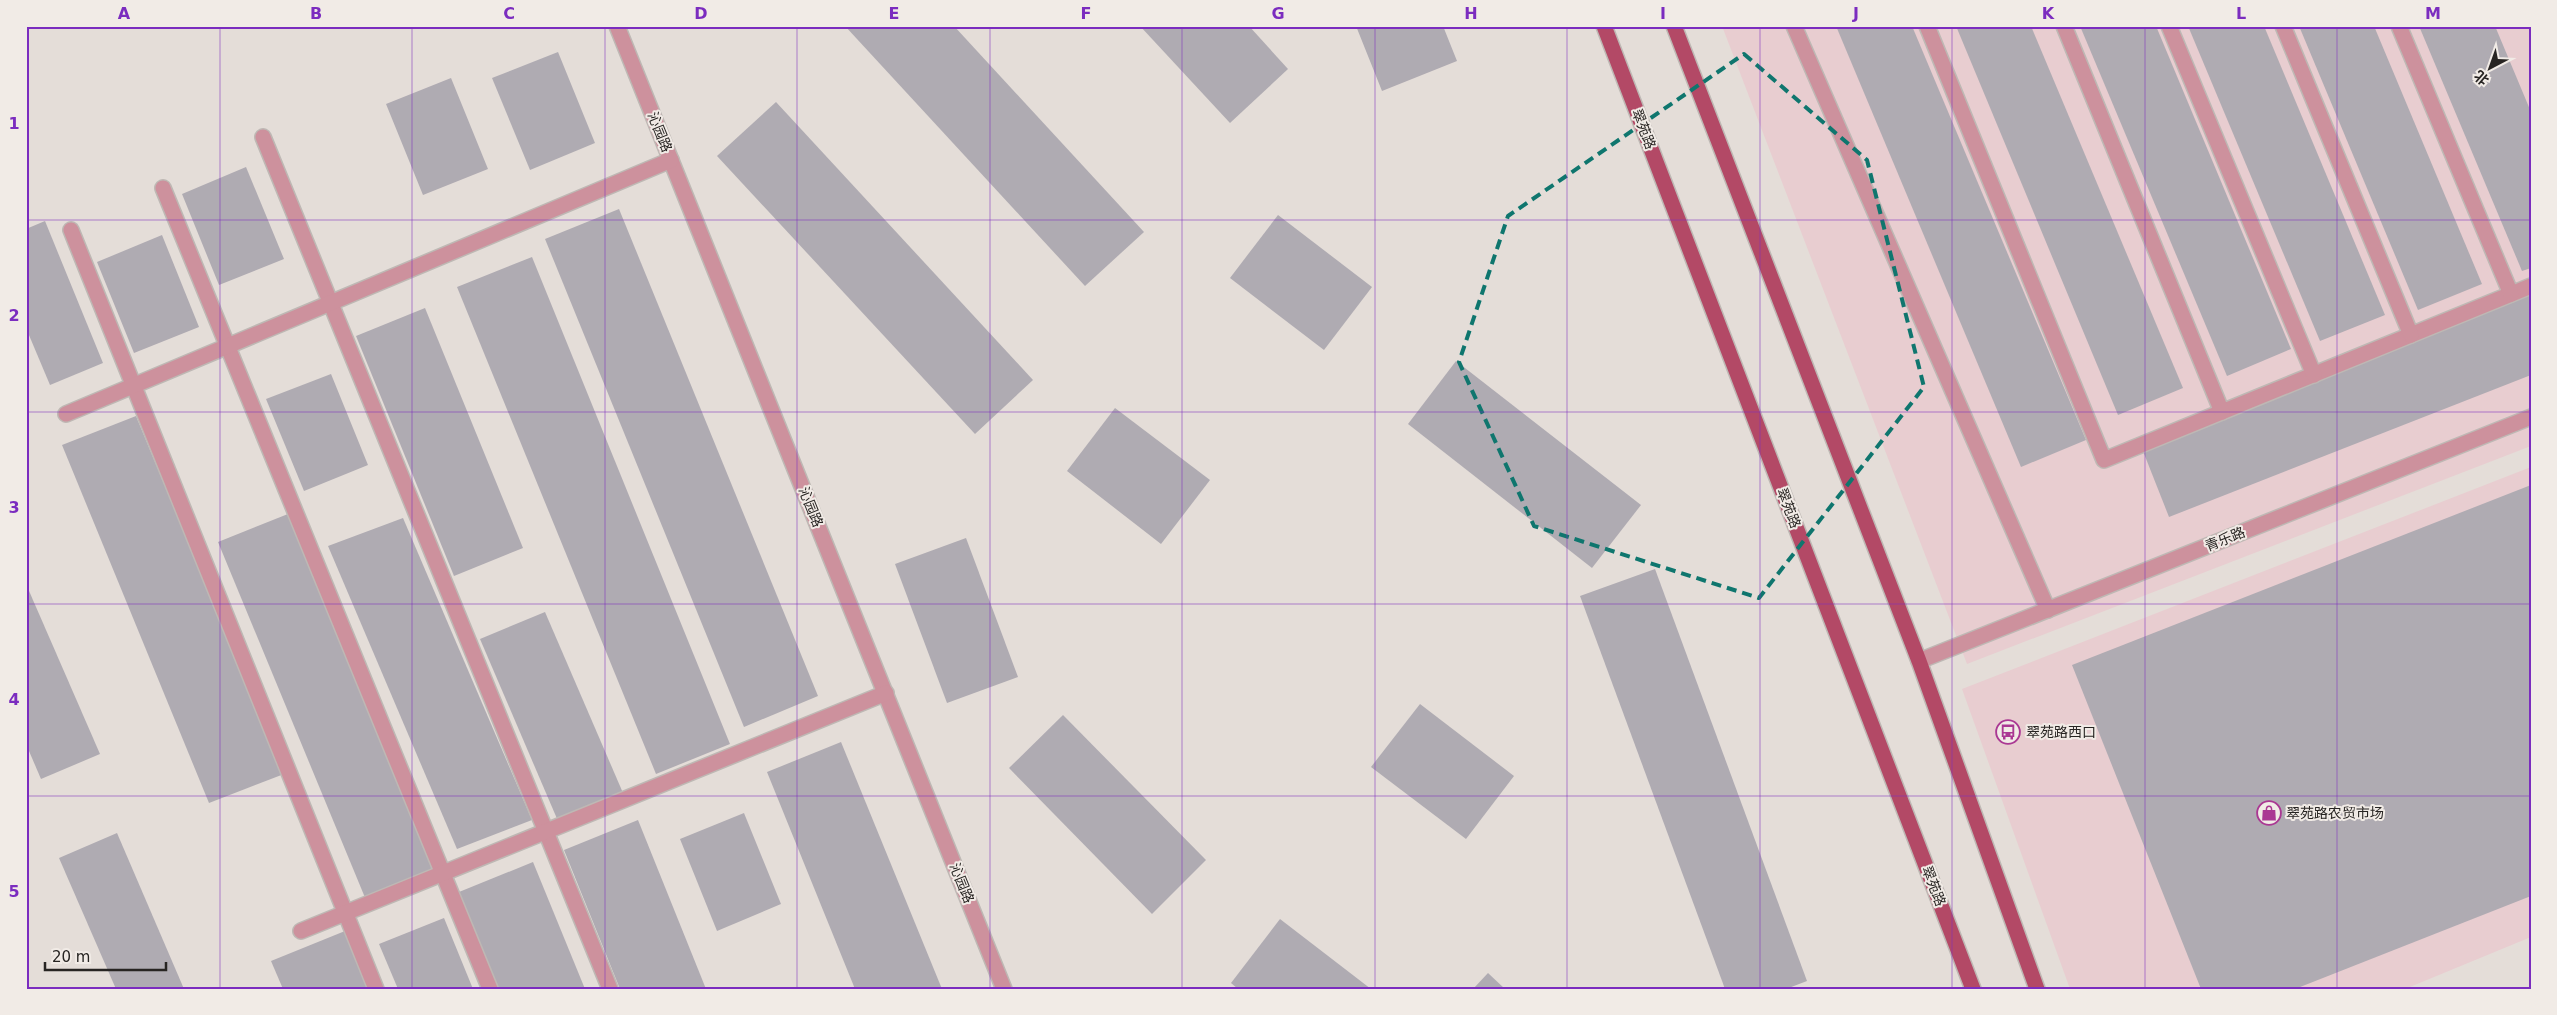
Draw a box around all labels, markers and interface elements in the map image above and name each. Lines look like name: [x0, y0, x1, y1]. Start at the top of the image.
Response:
text: A: [118, 4, 131, 23]
text: B: [310, 4, 322, 23]
text: C: [503, 4, 515, 23]
text: D: [694, 4, 708, 23]
text: E: [889, 4, 899, 23]
text: F: [1081, 4, 1091, 23]
text: G: [1271, 4, 1285, 23]
text: H: [1464, 4, 1478, 23]
text: I: [1660, 4, 1666, 23]
text: J: [1852, 4, 1859, 23]
text: K: [2042, 4, 2055, 23]
text: L: [2236, 4, 2246, 23]
text: M: [2425, 4, 2441, 23]
north arrow: [2464, 42, 2514, 92]
text: 北: [2471, 67, 2492, 88]
street label: 翠苑路: [1629, 107, 1659, 151]
street label: 沁园路: [645, 110, 675, 154]
text: 1: [8, 114, 20, 133]
text: 2: [8, 306, 20, 325]
street label: 沁园路: [796, 485, 826, 529]
street label: 翠苑路: [1774, 486, 1804, 530]
text: 3: [8, 498, 20, 517]
street label: 青乐路: [2203, 524, 2247, 554]
text: 4: [8, 690, 20, 709]
bus stop icon: 翠苑路西口: [1995, 719, 2021, 745]
place label: 翠苑路西口: [2026, 724, 2096, 740]
shop icon: 翠苑路农贸市场: [2256, 800, 2282, 826]
place label: 翠苑路农贸市场: [2286, 805, 2384, 821]
street label: 沁园路: [947, 861, 977, 905]
street label: 翠苑路: [1919, 864, 1949, 908]
text: 5: [8, 882, 20, 901]
scale bar: [45, 940, 166, 972]
text: 20 m: [52, 948, 90, 966]

